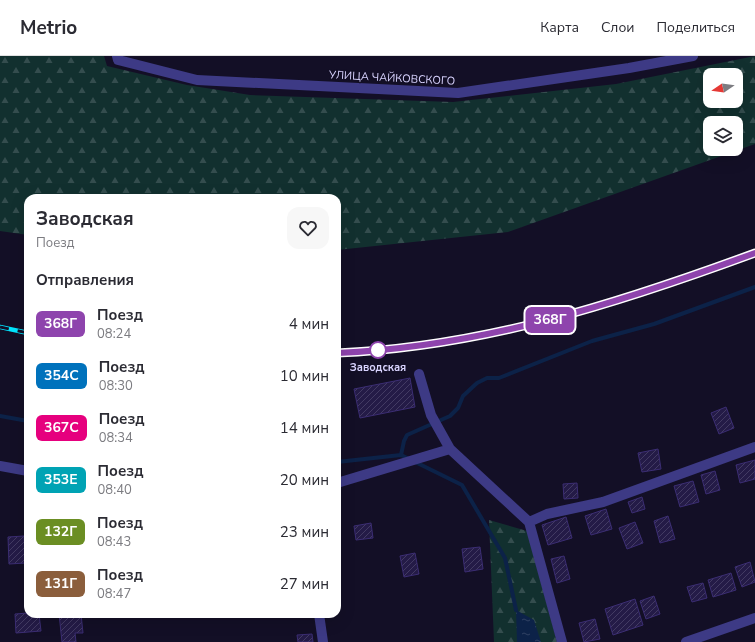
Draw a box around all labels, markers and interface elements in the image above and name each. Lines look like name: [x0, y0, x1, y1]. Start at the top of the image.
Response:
text: Metrio: [20, 15, 77, 41]
text: Карта: [540, 18, 579, 37]
text: Слои: [601, 18, 635, 37]
text: Поделиться: [657, 18, 735, 37]
street label: УЛИЦА ЧАЙКОВСКОГО: [327, 67, 456, 89]
north arrow: [703, 68, 743, 108]
map controls: [703, 68, 743, 156]
button: layers: [703, 116, 743, 156]
text: Заводская: [36, 206, 134, 232]
button: heart: [287, 207, 329, 249]
text: Поезд: [36, 234, 75, 252]
text: Отправления: [36, 270, 134, 290]
text: Поезд: [97, 305, 143, 325]
line badge: 368Г: [522, 307, 578, 333]
text: 368Г: [533, 310, 567, 329]
text: 368Г: [44, 314, 77, 333]
text: 4 мин: [289, 314, 329, 334]
text: 08:24: [97, 325, 131, 343]
marker: Заводская: [369, 341, 387, 359]
text: Поезд: [99, 357, 145, 377]
place label: Заводская: [350, 360, 406, 375]
text: 354С: [44, 366, 79, 385]
text: 10 мин: [280, 366, 329, 386]
text: 08:30: [99, 377, 133, 395]
text: Поезд: [99, 409, 145, 429]
text: 367С: [44, 418, 79, 437]
text: 14 мин: [280, 418, 329, 438]
text: 08:34: [99, 429, 133, 447]
text: Поезд: [98, 461, 143, 481]
text: 353Е: [44, 470, 78, 489]
text: 20 мин: [280, 470, 329, 490]
text: 08:40: [98, 481, 132, 499]
text: Поезд: [97, 513, 143, 533]
text: 132Г: [44, 522, 77, 541]
text: 23 мин: [280, 522, 329, 542]
text: 08:43: [97, 533, 131, 551]
text: Поезд: [97, 565, 143, 585]
text: 131Г: [44, 574, 77, 593]
text: 27 мин: [280, 574, 329, 594]
text: 08:47: [97, 585, 131, 603]

